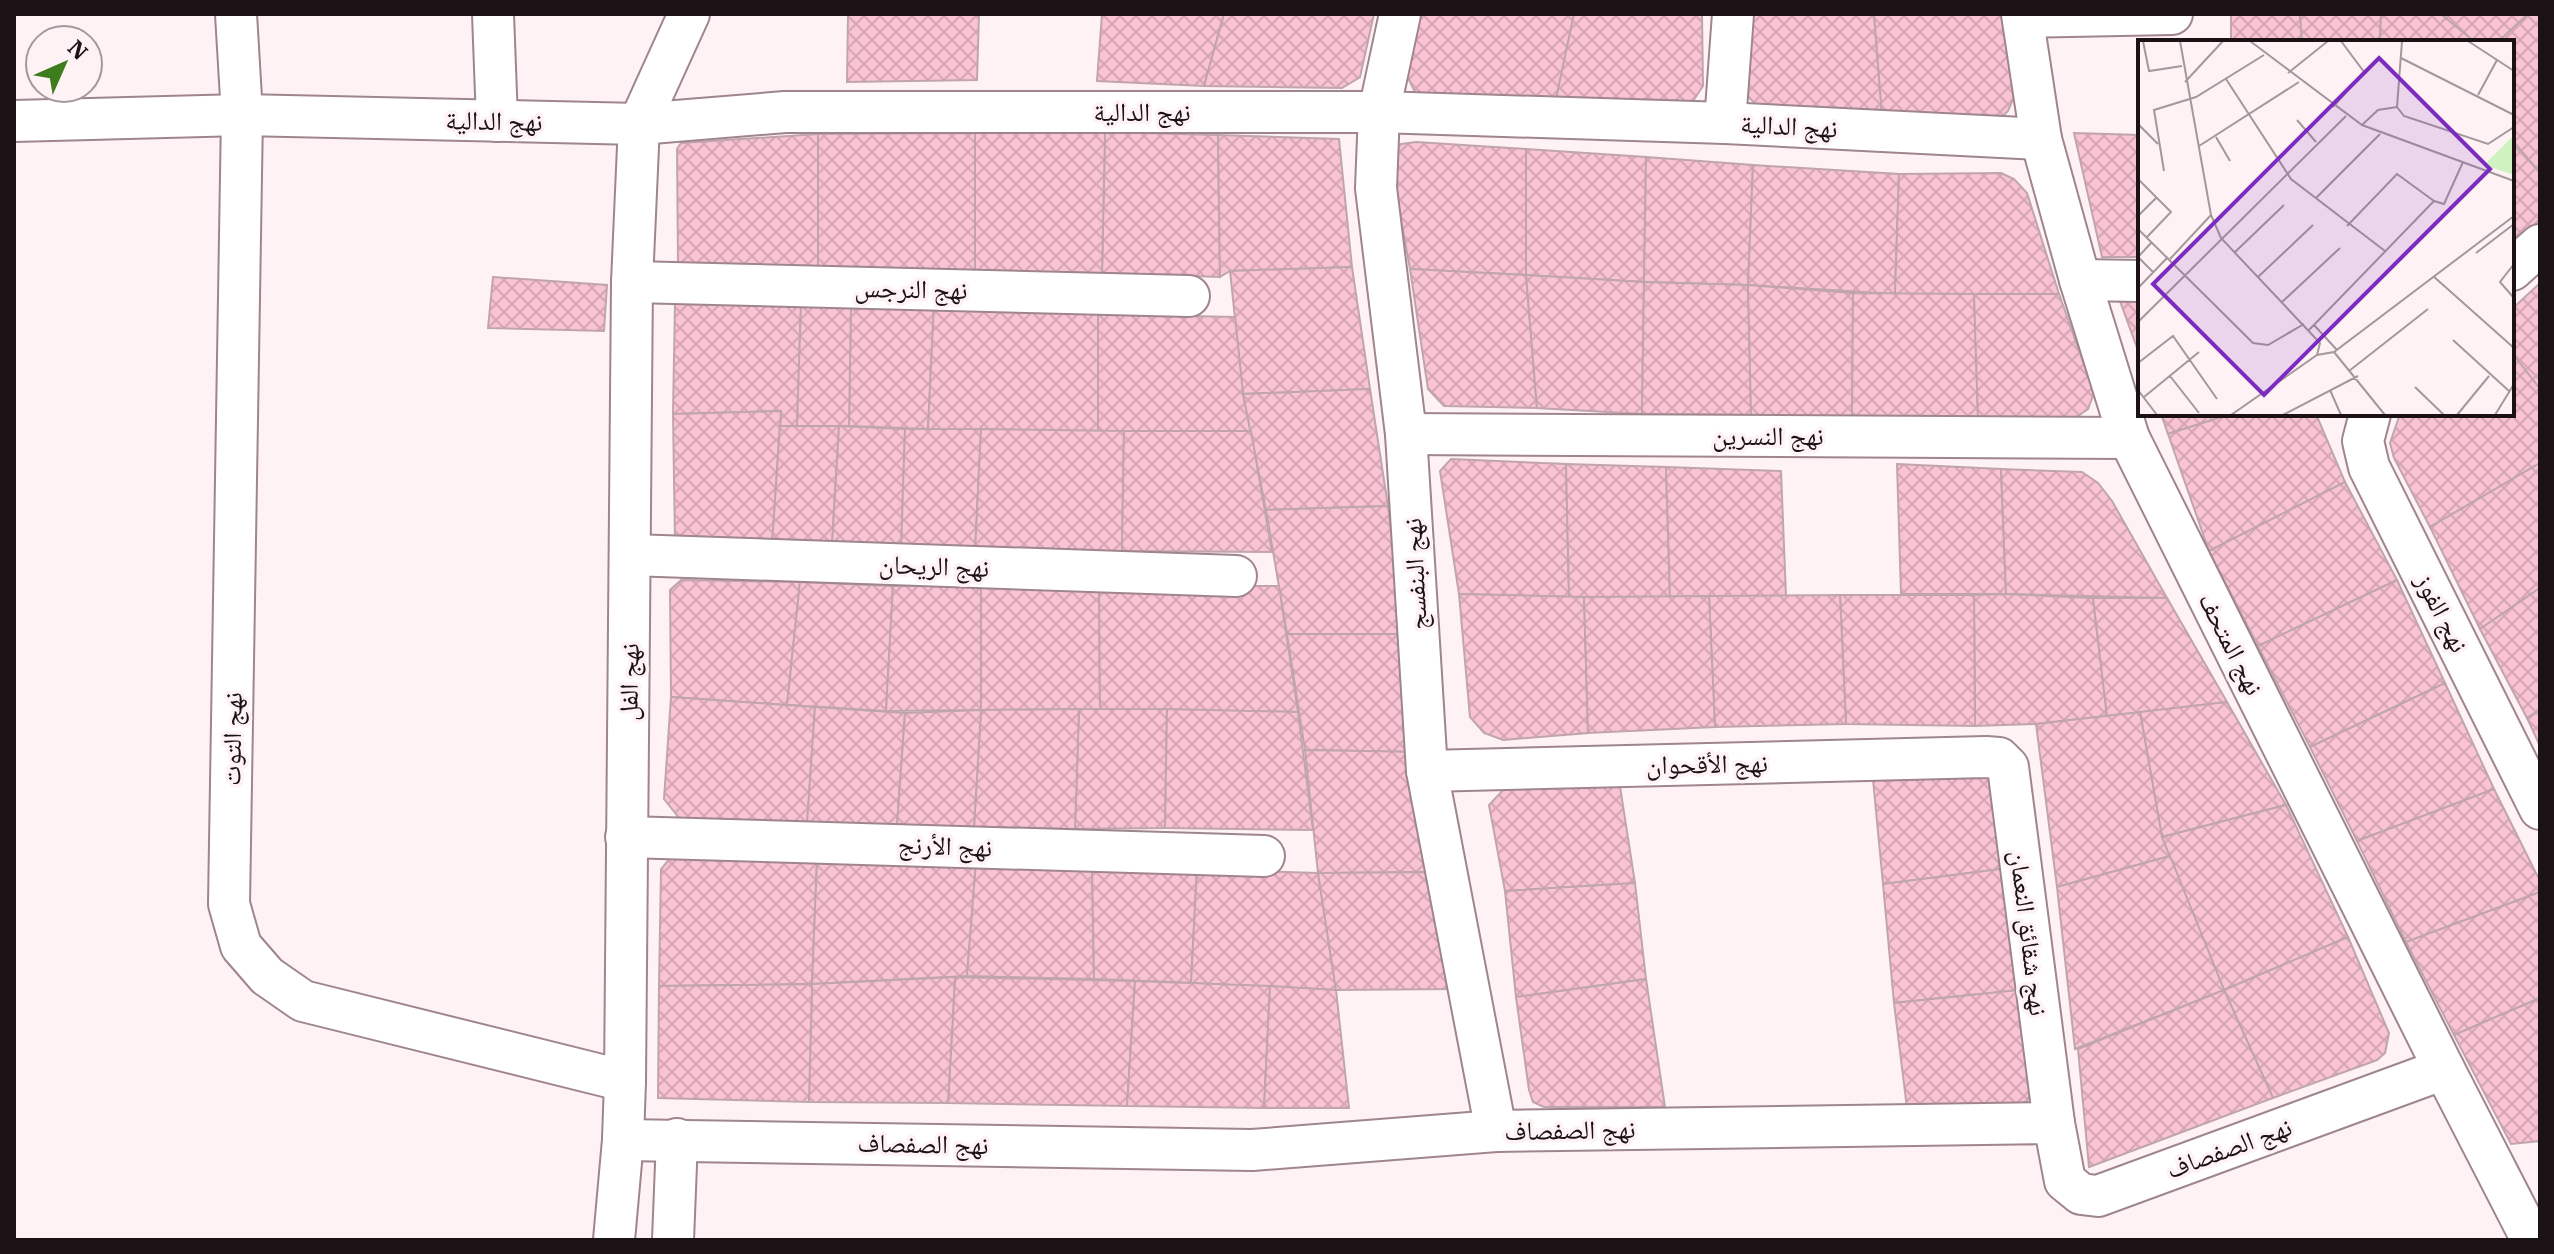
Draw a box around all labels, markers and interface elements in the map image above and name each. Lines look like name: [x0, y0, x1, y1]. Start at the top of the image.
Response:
north arrow: [24, 24, 104, 104]
text: N: [62, 33, 95, 66]
inset map: [2138, 40, 2514, 416]
street label: نهج الدالية: [1093, 94, 1191, 129]
street label: نهج الدالية: [445, 102, 543, 139]
street label: نهج الدالية: [1740, 105, 1839, 146]
street label: نهج النرجس: [854, 270, 968, 307]
street label: نهج النسرين: [1712, 418, 1824, 453]
street label: نهج البنفسج: [1394, 517, 1435, 631]
street label: نهج الريحان: [878, 546, 990, 585]
street label: نهج الفوز: [2407, 566, 2477, 658]
street label: نهج المتحف: [2191, 586, 2272, 701]
street label: نهج الفل: [610, 643, 647, 721]
street label: نهج التوت: [213, 692, 250, 786]
street label: نهج الأقحوان: [1646, 745, 1768, 782]
street label: نهج الأرنج: [897, 826, 993, 865]
street label: نهج شقائق النعمان: [2002, 848, 2057, 1018]
street label: نهج الصفصاف: [2161, 1109, 2296, 1186]
street label: نهج الصفصاف: [1504, 1111, 1636, 1148]
street label: نهج الصفصاف: [857, 1125, 989, 1162]

